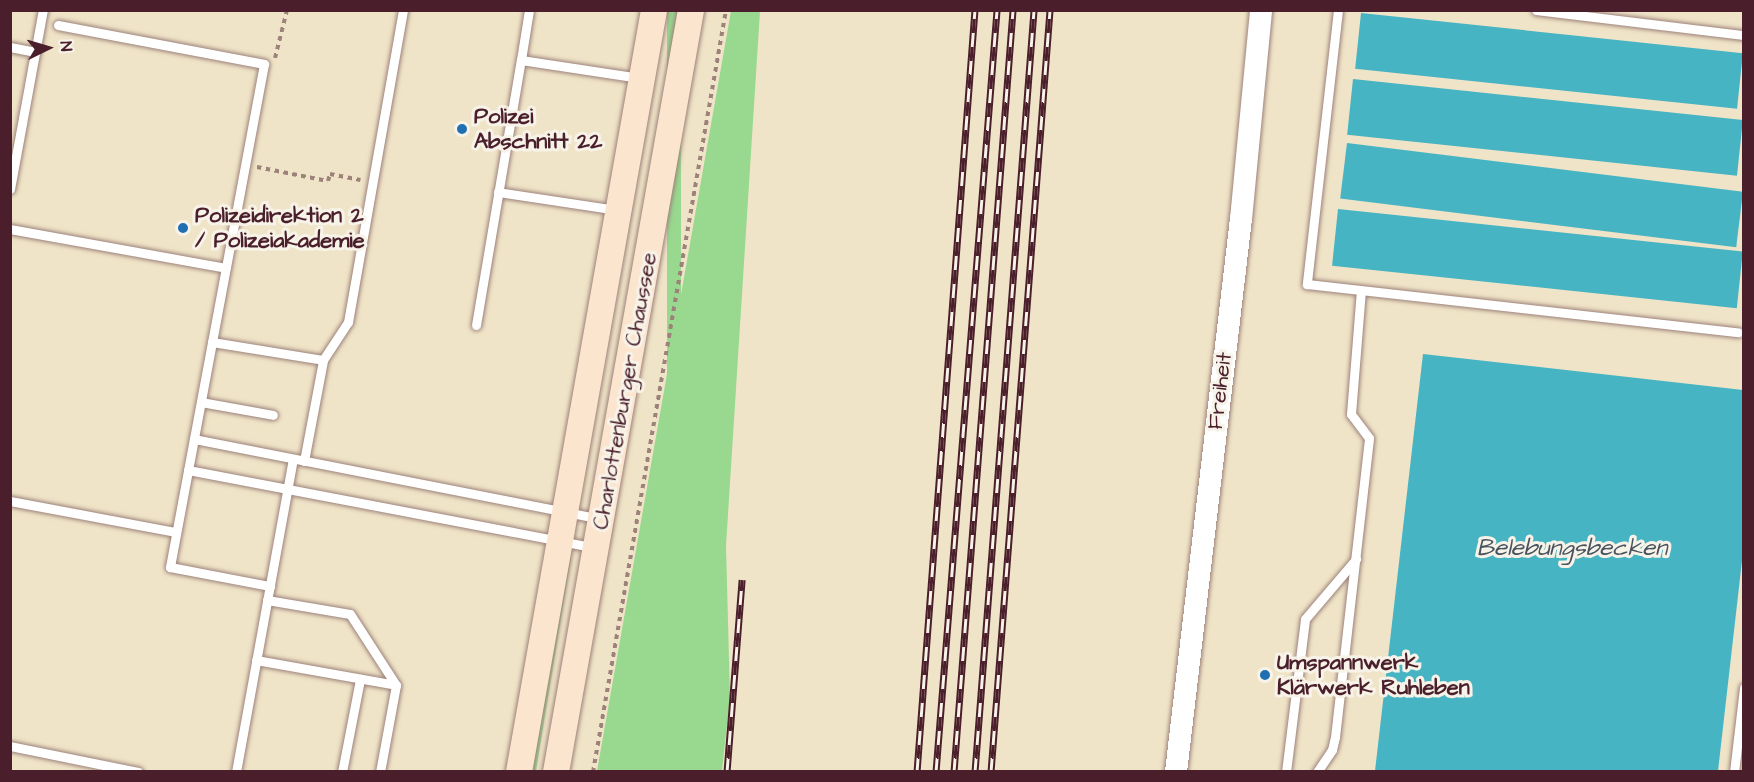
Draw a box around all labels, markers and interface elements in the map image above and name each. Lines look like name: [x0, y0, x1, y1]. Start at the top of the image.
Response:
north arrow: [18, 18, 78, 78]
text: N: [55, 40, 77, 52]
place label: Polizei Abschnitt 22: [474, 103, 602, 154]
marker: Polizei Abschnitt 22: [455, 122, 469, 136]
place label: Polizeidirektion 2 / Polizeiakademie: [195, 202, 365, 254]
marker: Polizeidirektion 2 / Polizeiakademie: [176, 221, 190, 235]
street label: Charlottenburger Chaussee: [588, 250, 662, 532]
street label: Freiheit: [1202, 351, 1238, 431]
water label: Belebungsbecken: [1477, 535, 1667, 563]
place label: Umspannwerk Klärwerk Ruhleben: [1277, 649, 1470, 700]
marker: Umspannwerk Klärwerk Ruhleben: [1258, 668, 1272, 682]

